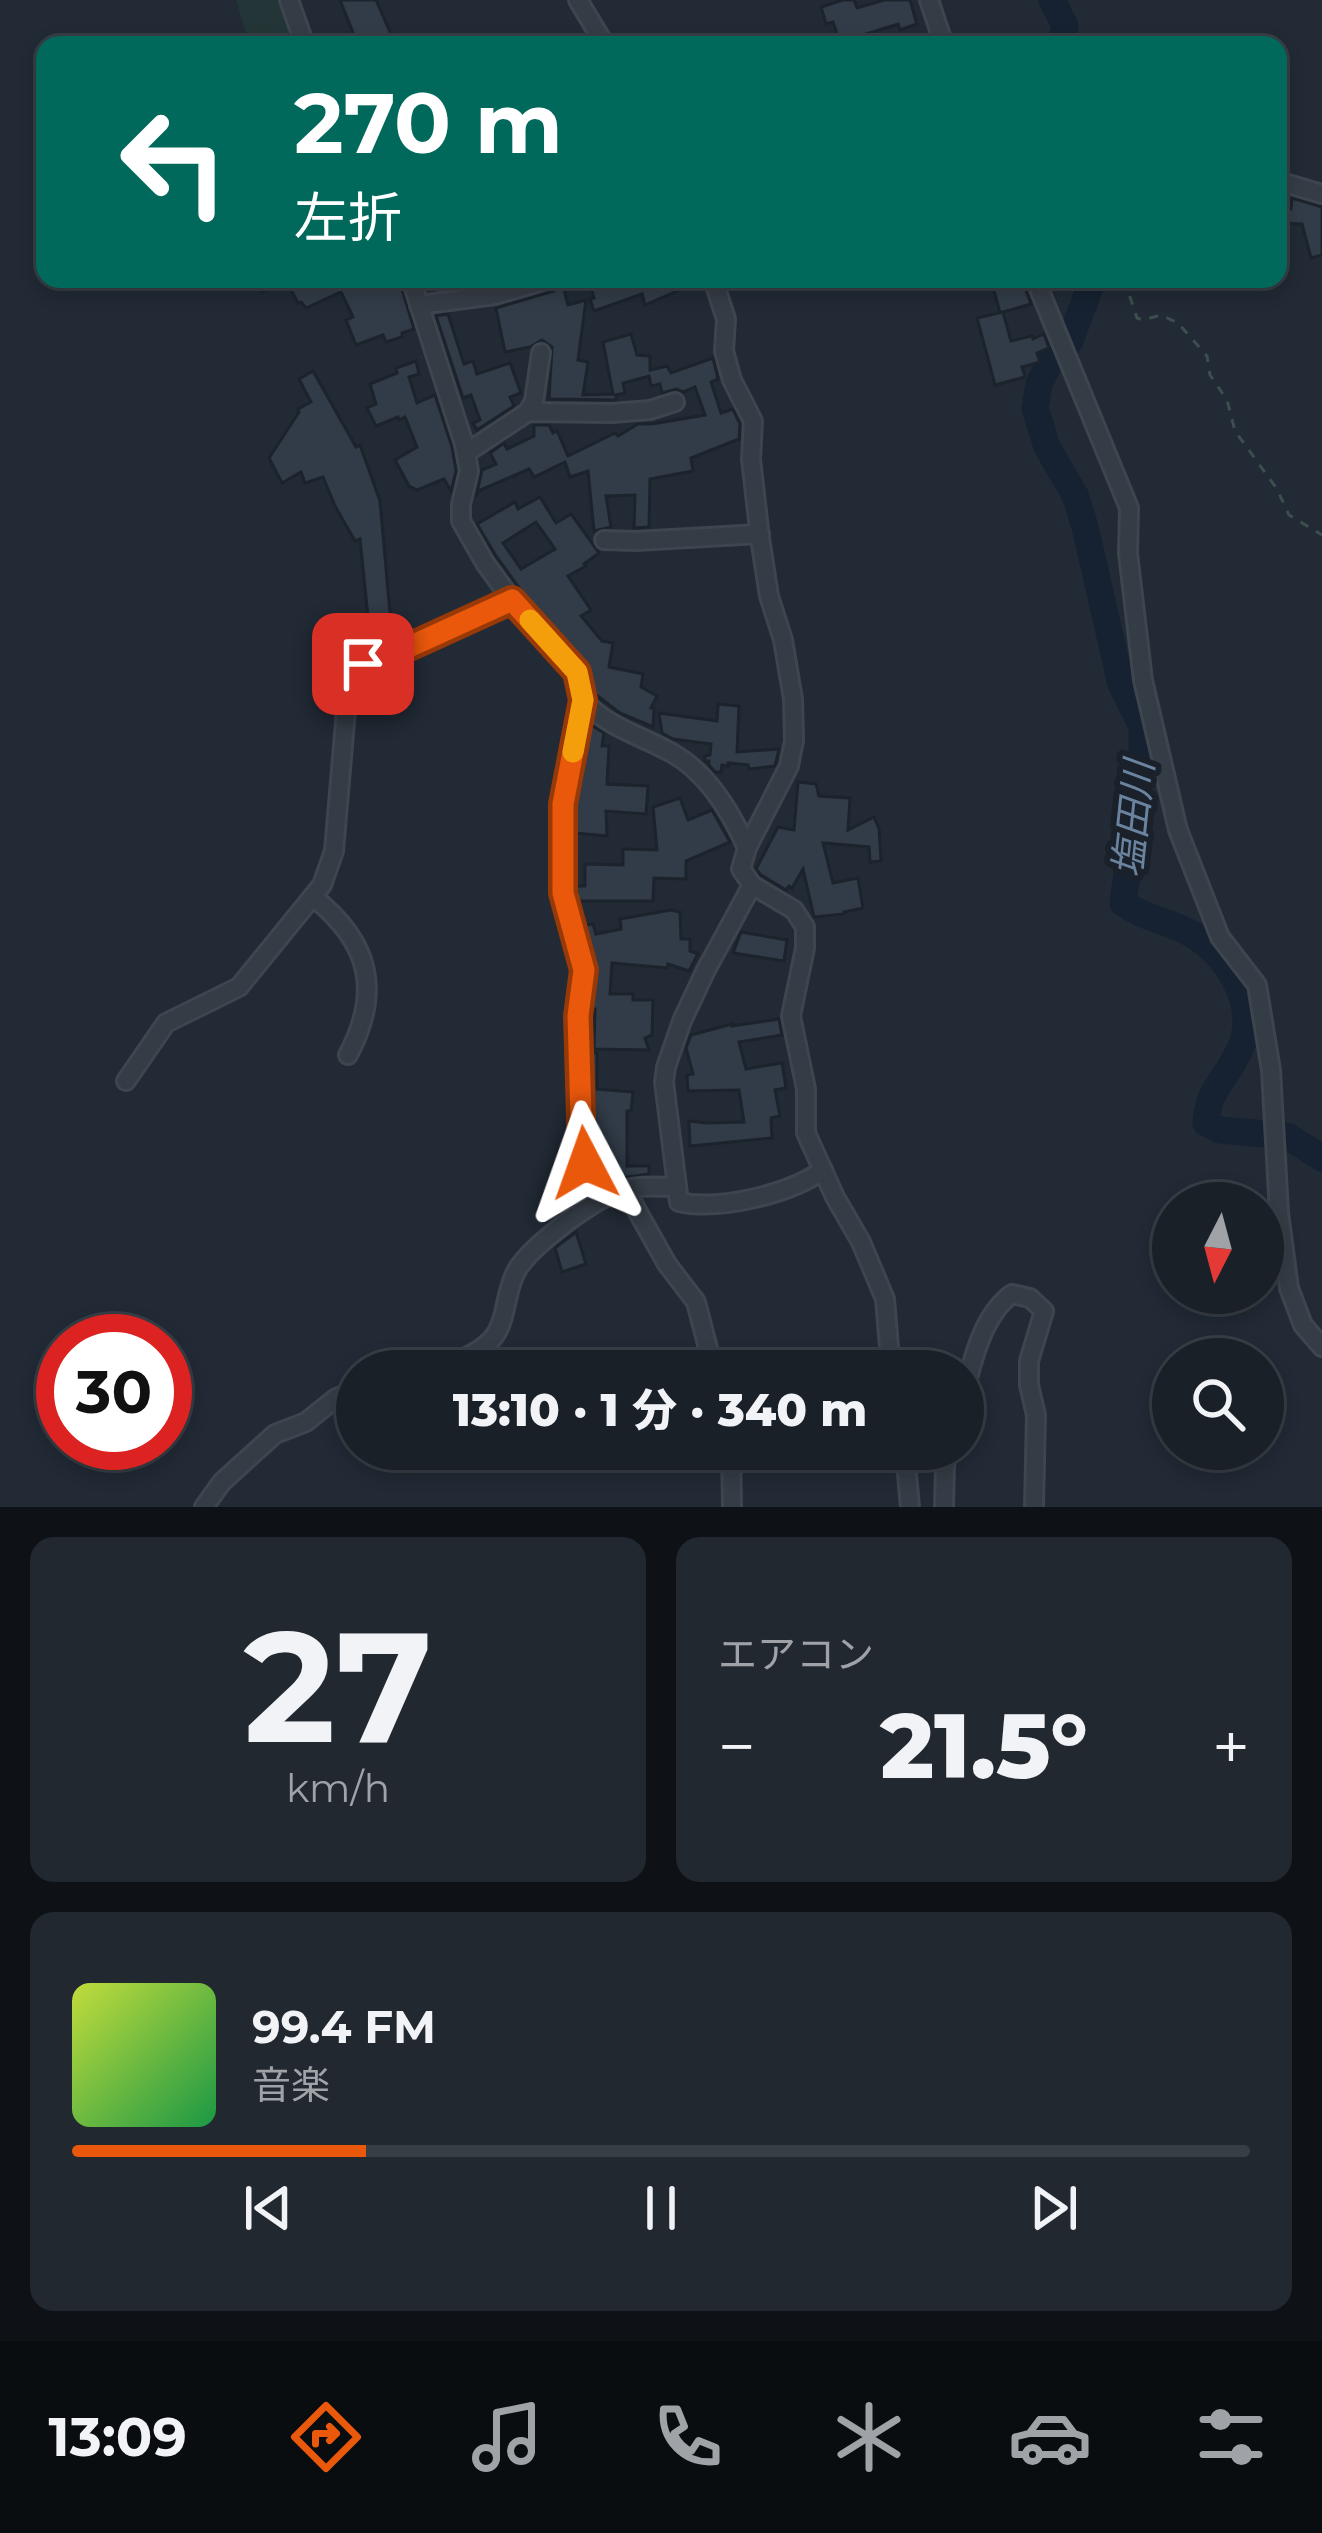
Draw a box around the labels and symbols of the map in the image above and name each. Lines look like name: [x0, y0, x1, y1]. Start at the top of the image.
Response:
pin: [312, 613, 414, 715]
water label: 塩田川: [1103, 754, 1163, 880]
position arrow: [522, 1100, 648, 1226]
north arrow: [1152, 1182, 1284, 1314]
speed limit sign: 30: [36, 1314, 192, 1470]

